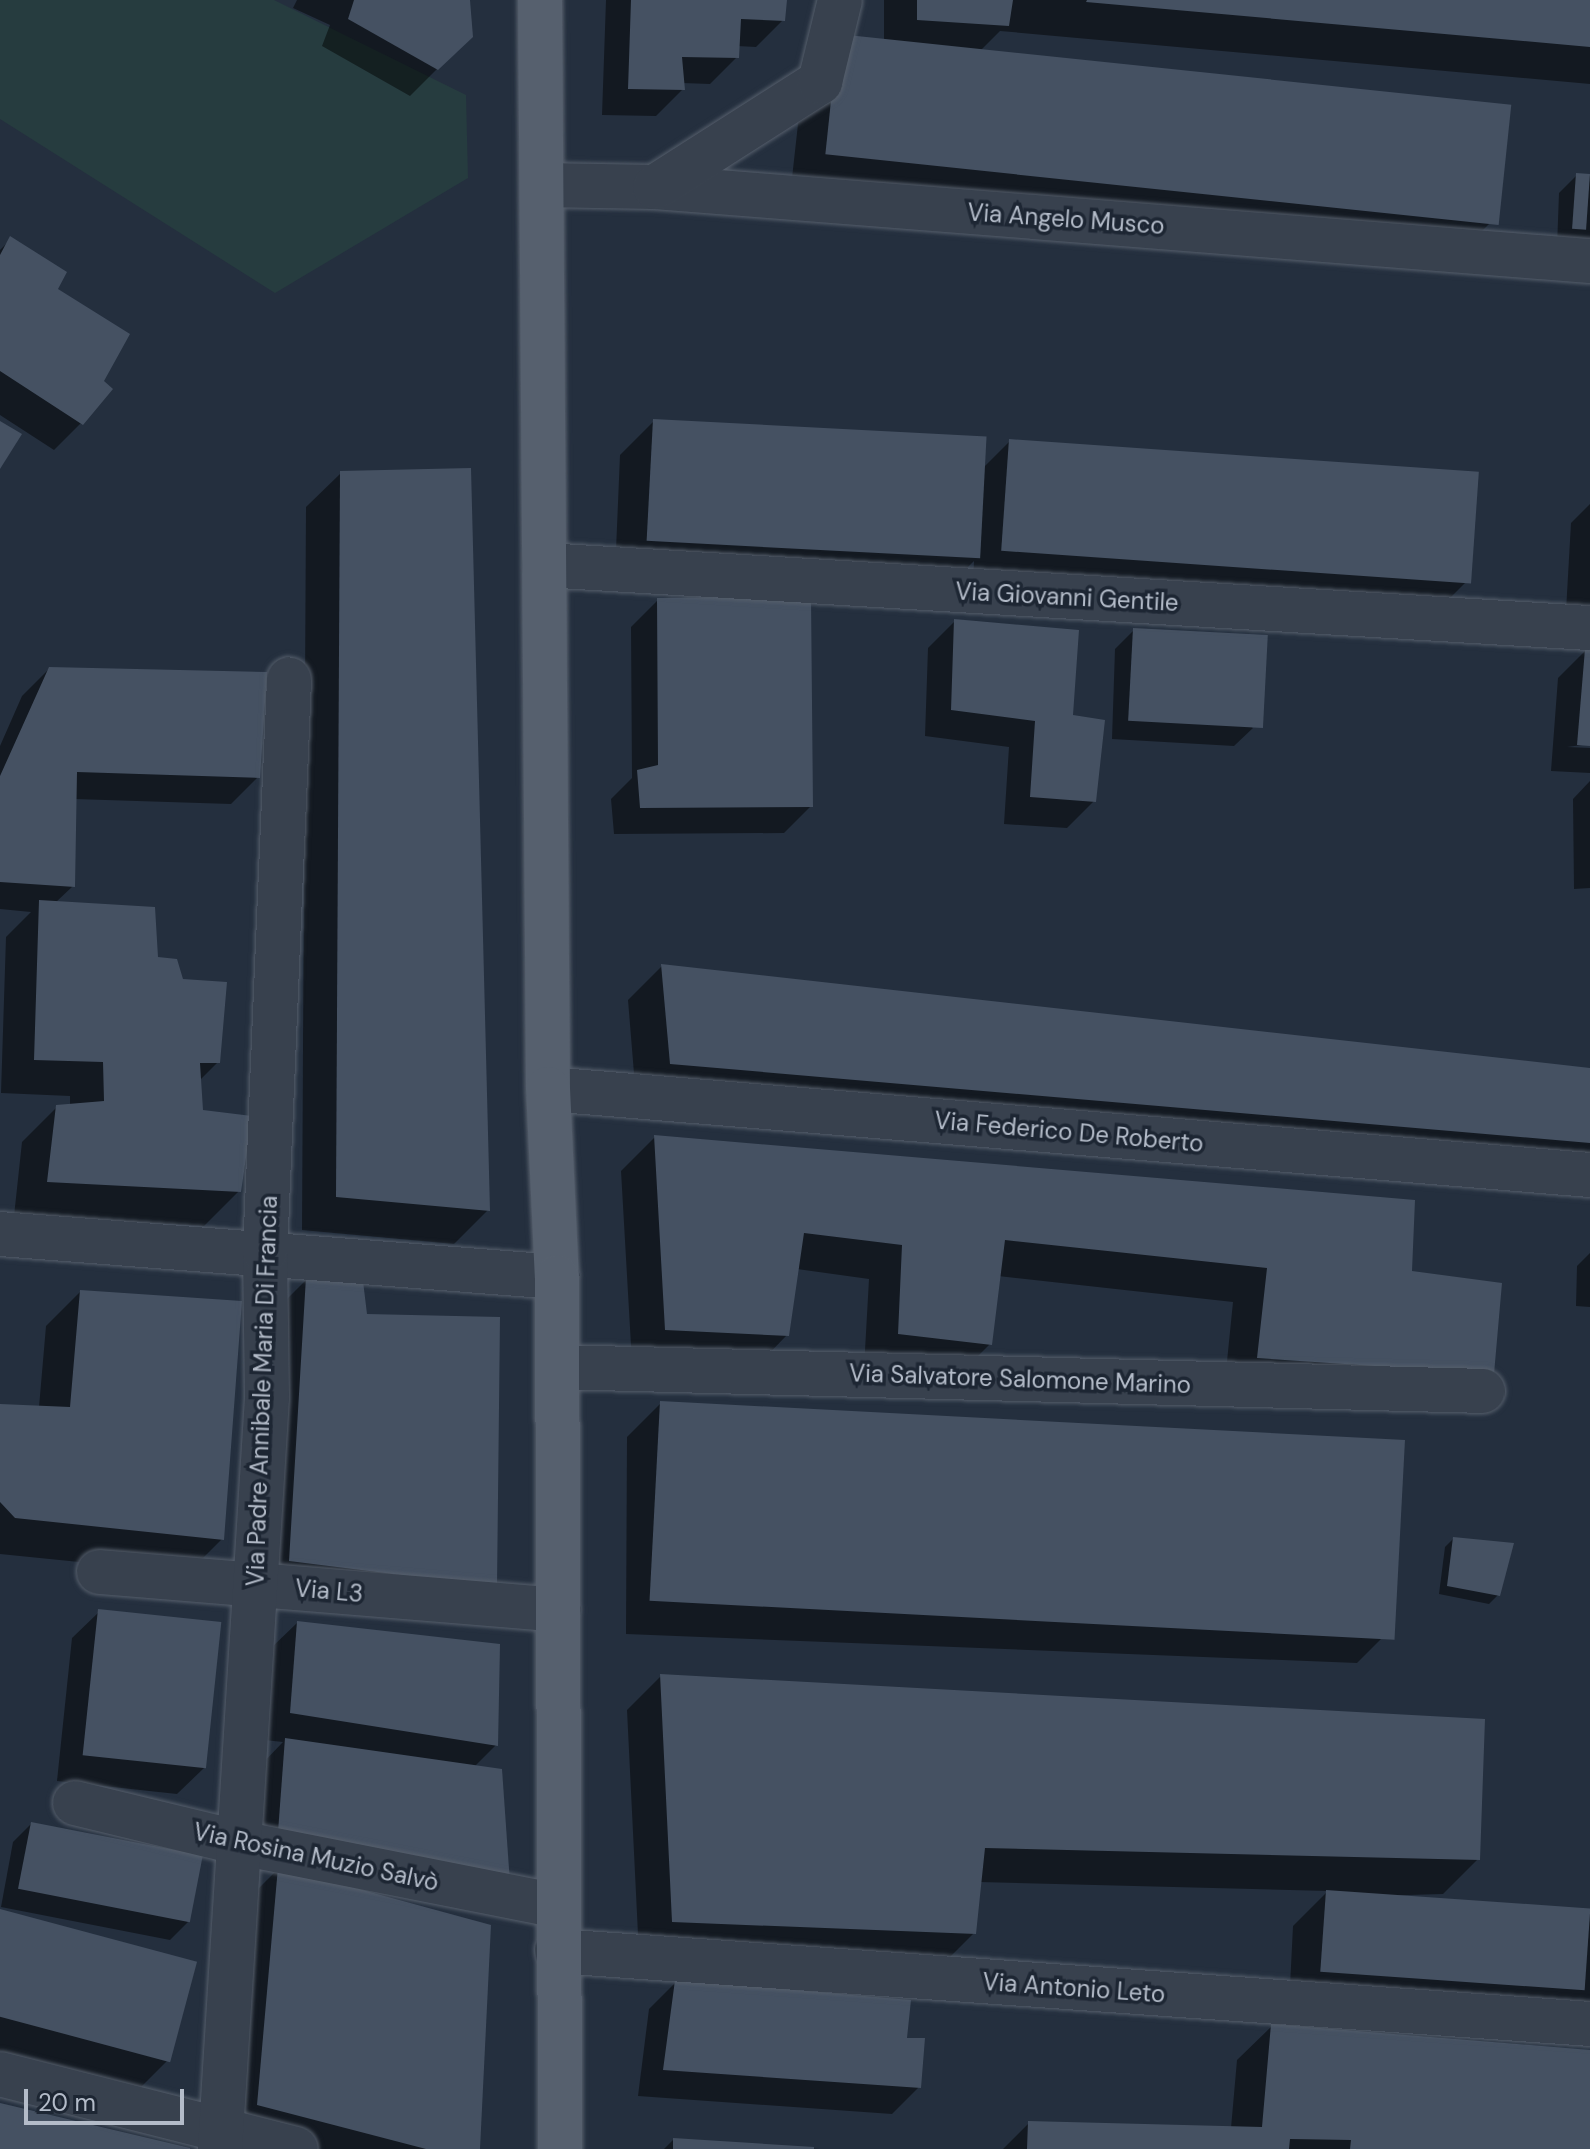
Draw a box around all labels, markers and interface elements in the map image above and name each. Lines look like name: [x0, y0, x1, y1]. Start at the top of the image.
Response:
street label: Via Angelo Musco: [967, 198, 1165, 240]
street label: Via Giovanni Gentile: [955, 577, 1179, 617]
street label: Via Federico De Roberto: [933, 1106, 1205, 1158]
street label: Via Padre Annibale Maria Di Francia: [241, 1195, 283, 1587]
street label: Via Salvatore Salomone Marino: [849, 1359, 1191, 1399]
street label: Via L3: [294, 1574, 364, 1608]
street label: Via Rosina Muzio Salvò: [191, 1817, 441, 1897]
street label: Via Antonio Leto: [982, 1967, 1166, 2009]
scale bar: [28, 2073, 188, 2123]
text: 20 m: [38, 2087, 96, 2118]

